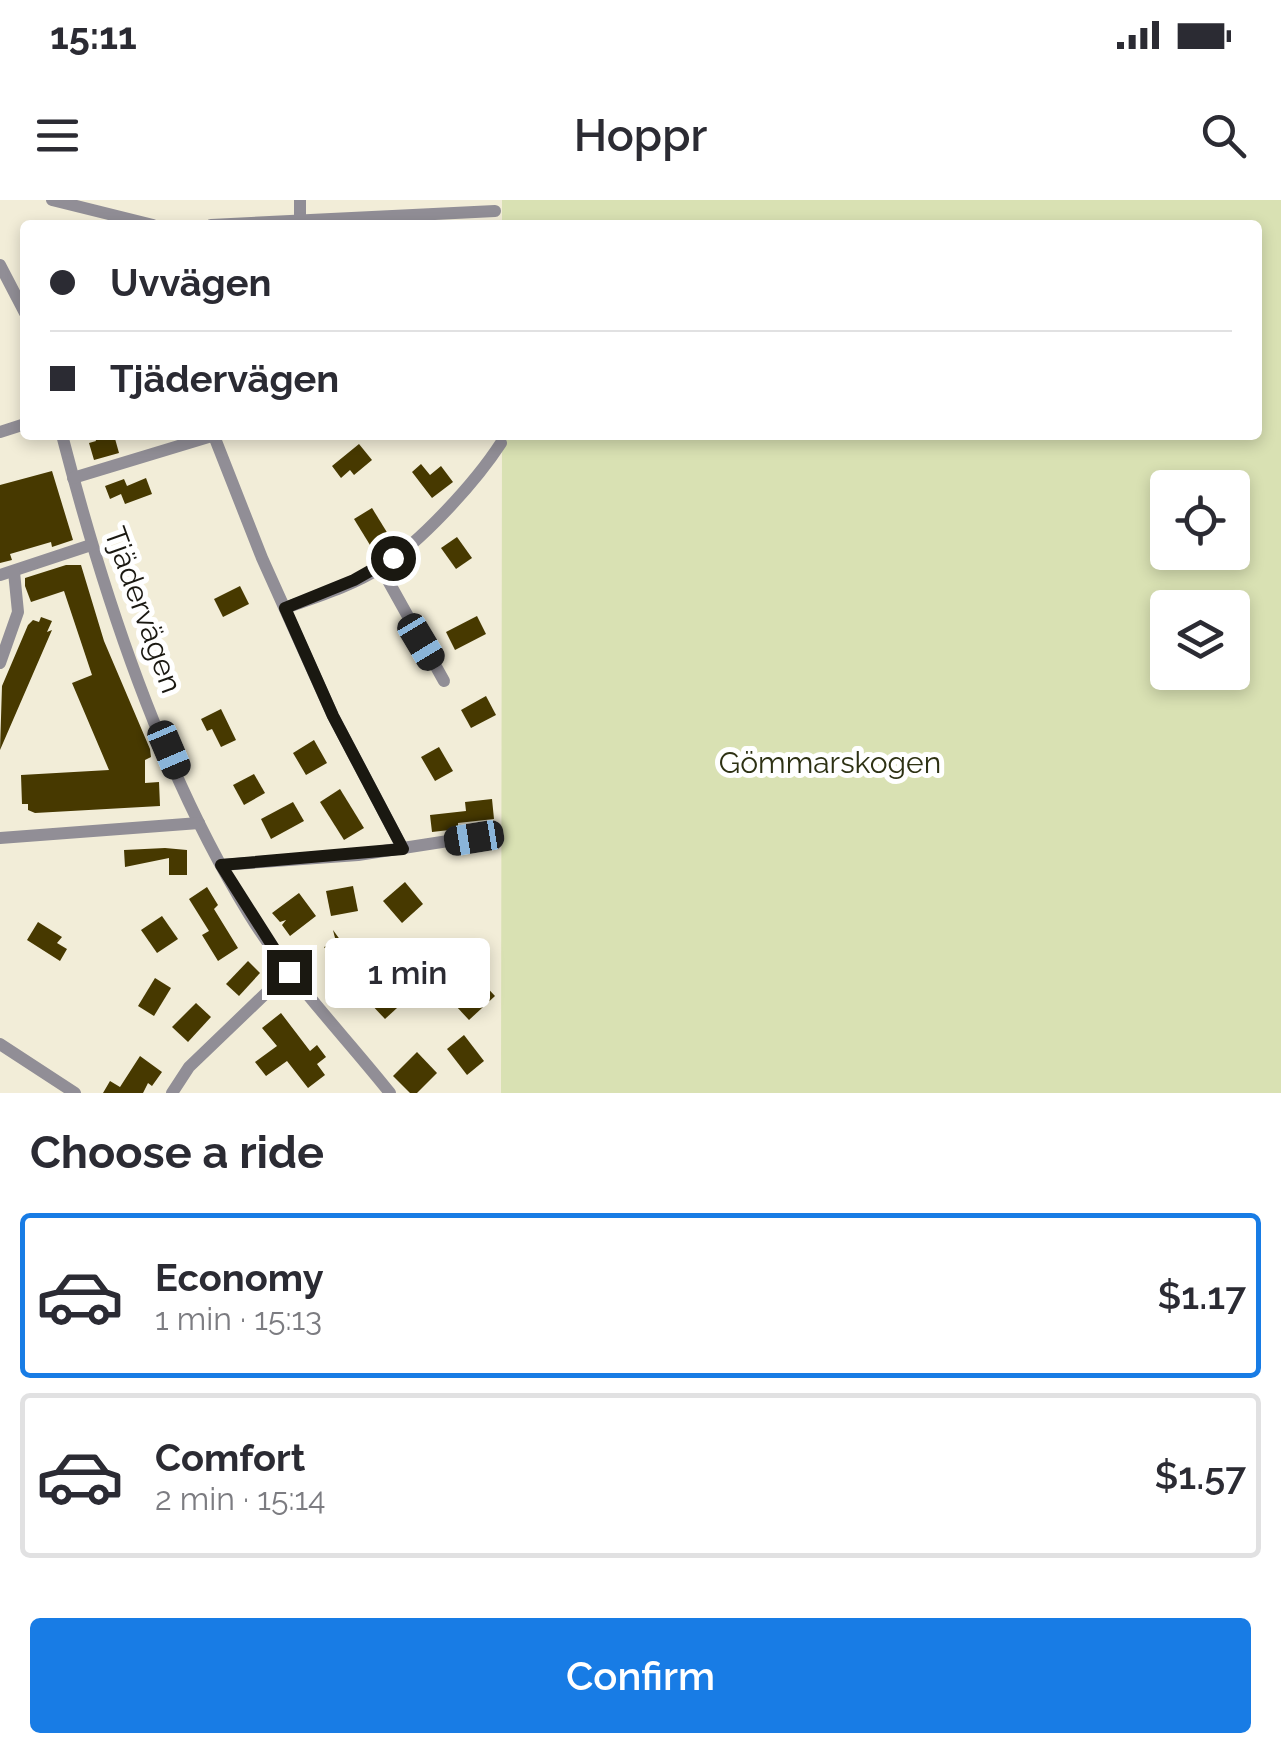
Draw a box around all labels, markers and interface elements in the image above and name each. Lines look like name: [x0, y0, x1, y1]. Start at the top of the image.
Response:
text: 15:11: [50, 13, 137, 58]
icon: menu: [30, 108, 85, 163]
icon: search: [1196, 108, 1251, 163]
text: Hoppr: [574, 109, 707, 162]
text: Uvvägen: [110, 260, 271, 305]
text: Tjädervägen: [110, 356, 339, 401]
map controls: [1150, 470, 1250, 690]
button: locate: [1150, 470, 1250, 570]
street label: Tjädervägen: [97, 522, 190, 697]
route start: [371, 536, 416, 581]
button: layers: [1150, 590, 1250, 690]
car: [393, 609, 449, 675]
car: [143, 717, 195, 783]
park label: Gömmarskogen: [719, 745, 941, 780]
car: [442, 818, 506, 858]
callout: 1 min: [324, 937, 489, 1007]
route end: [267, 950, 312, 995]
text: 1 min: [368, 954, 447, 991]
text: Choose a ride: [30, 1126, 324, 1179]
icon: car: [35, 1251, 125, 1341]
text: Economy: [155, 1255, 324, 1300]
text: $1.17: [1157, 1273, 1246, 1318]
text: 1 min · 15:13: [155, 1300, 322, 1337]
icon: car: [35, 1431, 125, 1521]
text: Comfort: [155, 1435, 305, 1480]
text: $1.57: [1154, 1453, 1246, 1498]
text: 2 min · 15:14: [155, 1480, 326, 1517]
button: Confirm: [30, 1618, 1251, 1733]

